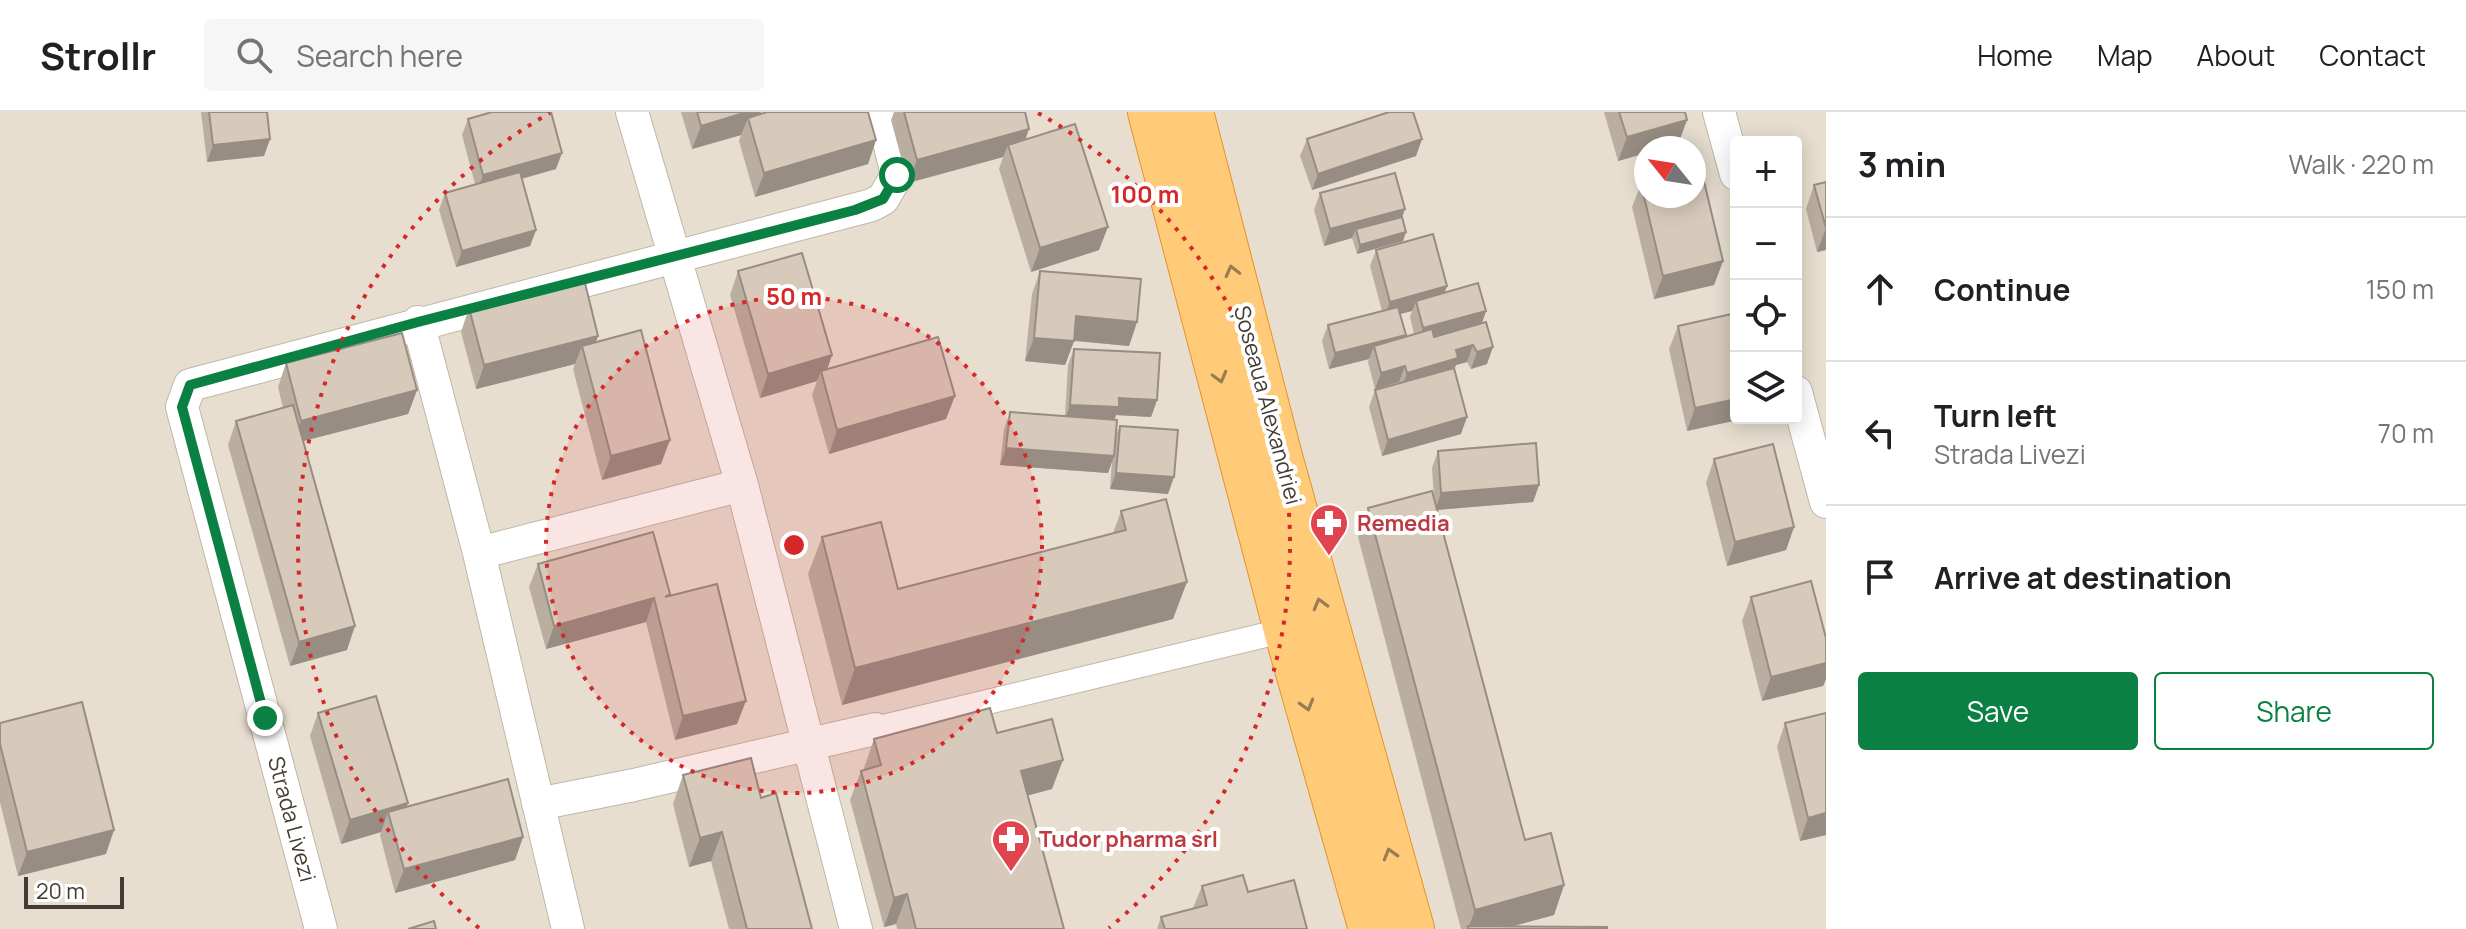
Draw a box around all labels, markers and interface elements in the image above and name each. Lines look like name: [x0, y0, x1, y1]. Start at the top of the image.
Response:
search box: [204, 19, 764, 91]
text: Strollr: [40, 29, 156, 81]
icon: search: [232, 33, 276, 77]
text: Search here: [296, 35, 463, 76]
text: Home: [1977, 36, 2053, 74]
text: Map: [2097, 36, 2153, 74]
text: About: [2197, 36, 2275, 74]
text: Contact: [2319, 36, 2426, 74]
north arrow: [1634, 136, 1706, 208]
map controls: [1730, 136, 1802, 424]
button: +: [1730, 136, 1802, 208]
text: 3 min: [1858, 141, 1946, 187]
text: Walk · 220 m: [2288, 146, 2434, 182]
route start: [879, 157, 915, 193]
text: 100 m: [1111, 177, 1179, 210]
button: −: [1730, 208, 1802, 280]
one-way arrow: [1225, 265, 1242, 279]
icon: ahead: [1858, 267, 1902, 311]
text: Continue: [1934, 269, 2070, 310]
text: 150 m: [2366, 271, 2434, 307]
text: 50 m: [766, 279, 822, 312]
button: locate: [1730, 280, 1802, 352]
street label: Șoseaua Alexandriei: [1227, 302, 1309, 508]
button: layers: [1730, 352, 1802, 424]
one-way arrow: [1210, 370, 1227, 383]
text: Turn left: [1934, 395, 2057, 436]
icon: left: [1858, 411, 1902, 455]
text: 70 m: [2378, 415, 2434, 451]
text: Strada Livezi: [1934, 436, 2086, 472]
pharmacy icon: Remedia: [1308, 502, 1350, 557]
place label: Remedia: [1357, 508, 1450, 538]
centre of rings: [780, 531, 808, 559]
icon: arrive: [1858, 555, 1902, 599]
text: Arrive at destination: [1934, 557, 2232, 598]
one-way arrow: [1313, 597, 1330, 611]
button: Save: [1858, 672, 2138, 750]
button: Share: [2154, 672, 2434, 750]
one-way arrow: [1298, 698, 1314, 712]
route end: [247, 700, 283, 736]
street label: Strada Livezi: [261, 753, 323, 885]
pharmacy icon: Tudor pharma srl: [990, 818, 1032, 873]
place label: Tudor pharma srl: [1039, 824, 1218, 854]
one-way arrow: [1383, 848, 1399, 862]
scale bar: [24, 873, 124, 909]
text: 20 m: [36, 876, 85, 906]

